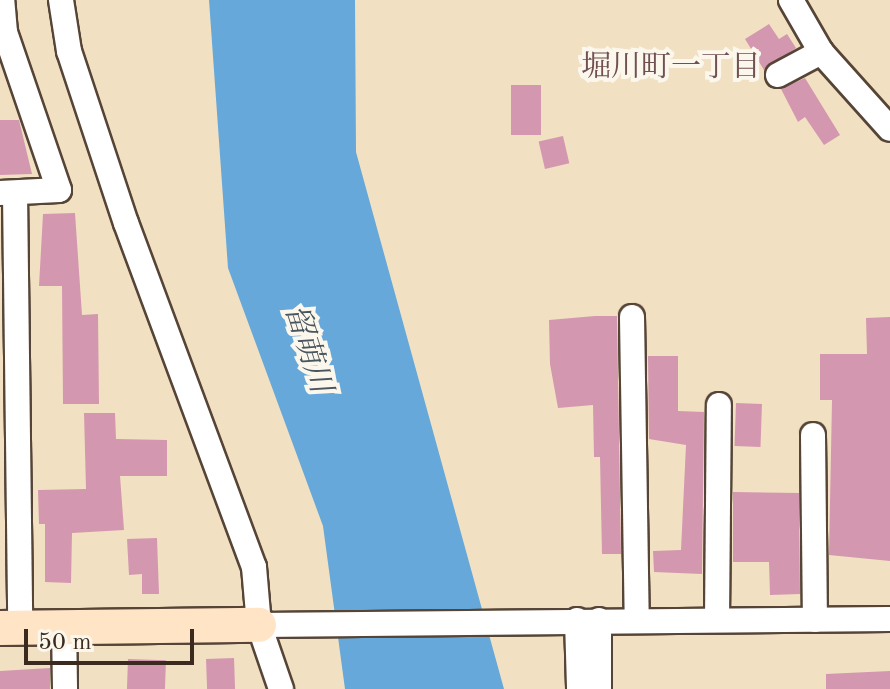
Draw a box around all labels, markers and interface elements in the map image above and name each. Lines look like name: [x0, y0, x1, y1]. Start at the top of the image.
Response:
district label: 堀川町一丁目: [581, 50, 761, 86]
water label: 留萌川: [276, 301, 338, 397]
scale bar: [28, 613, 198, 663]
text: 50 m: [38, 631, 92, 655]

